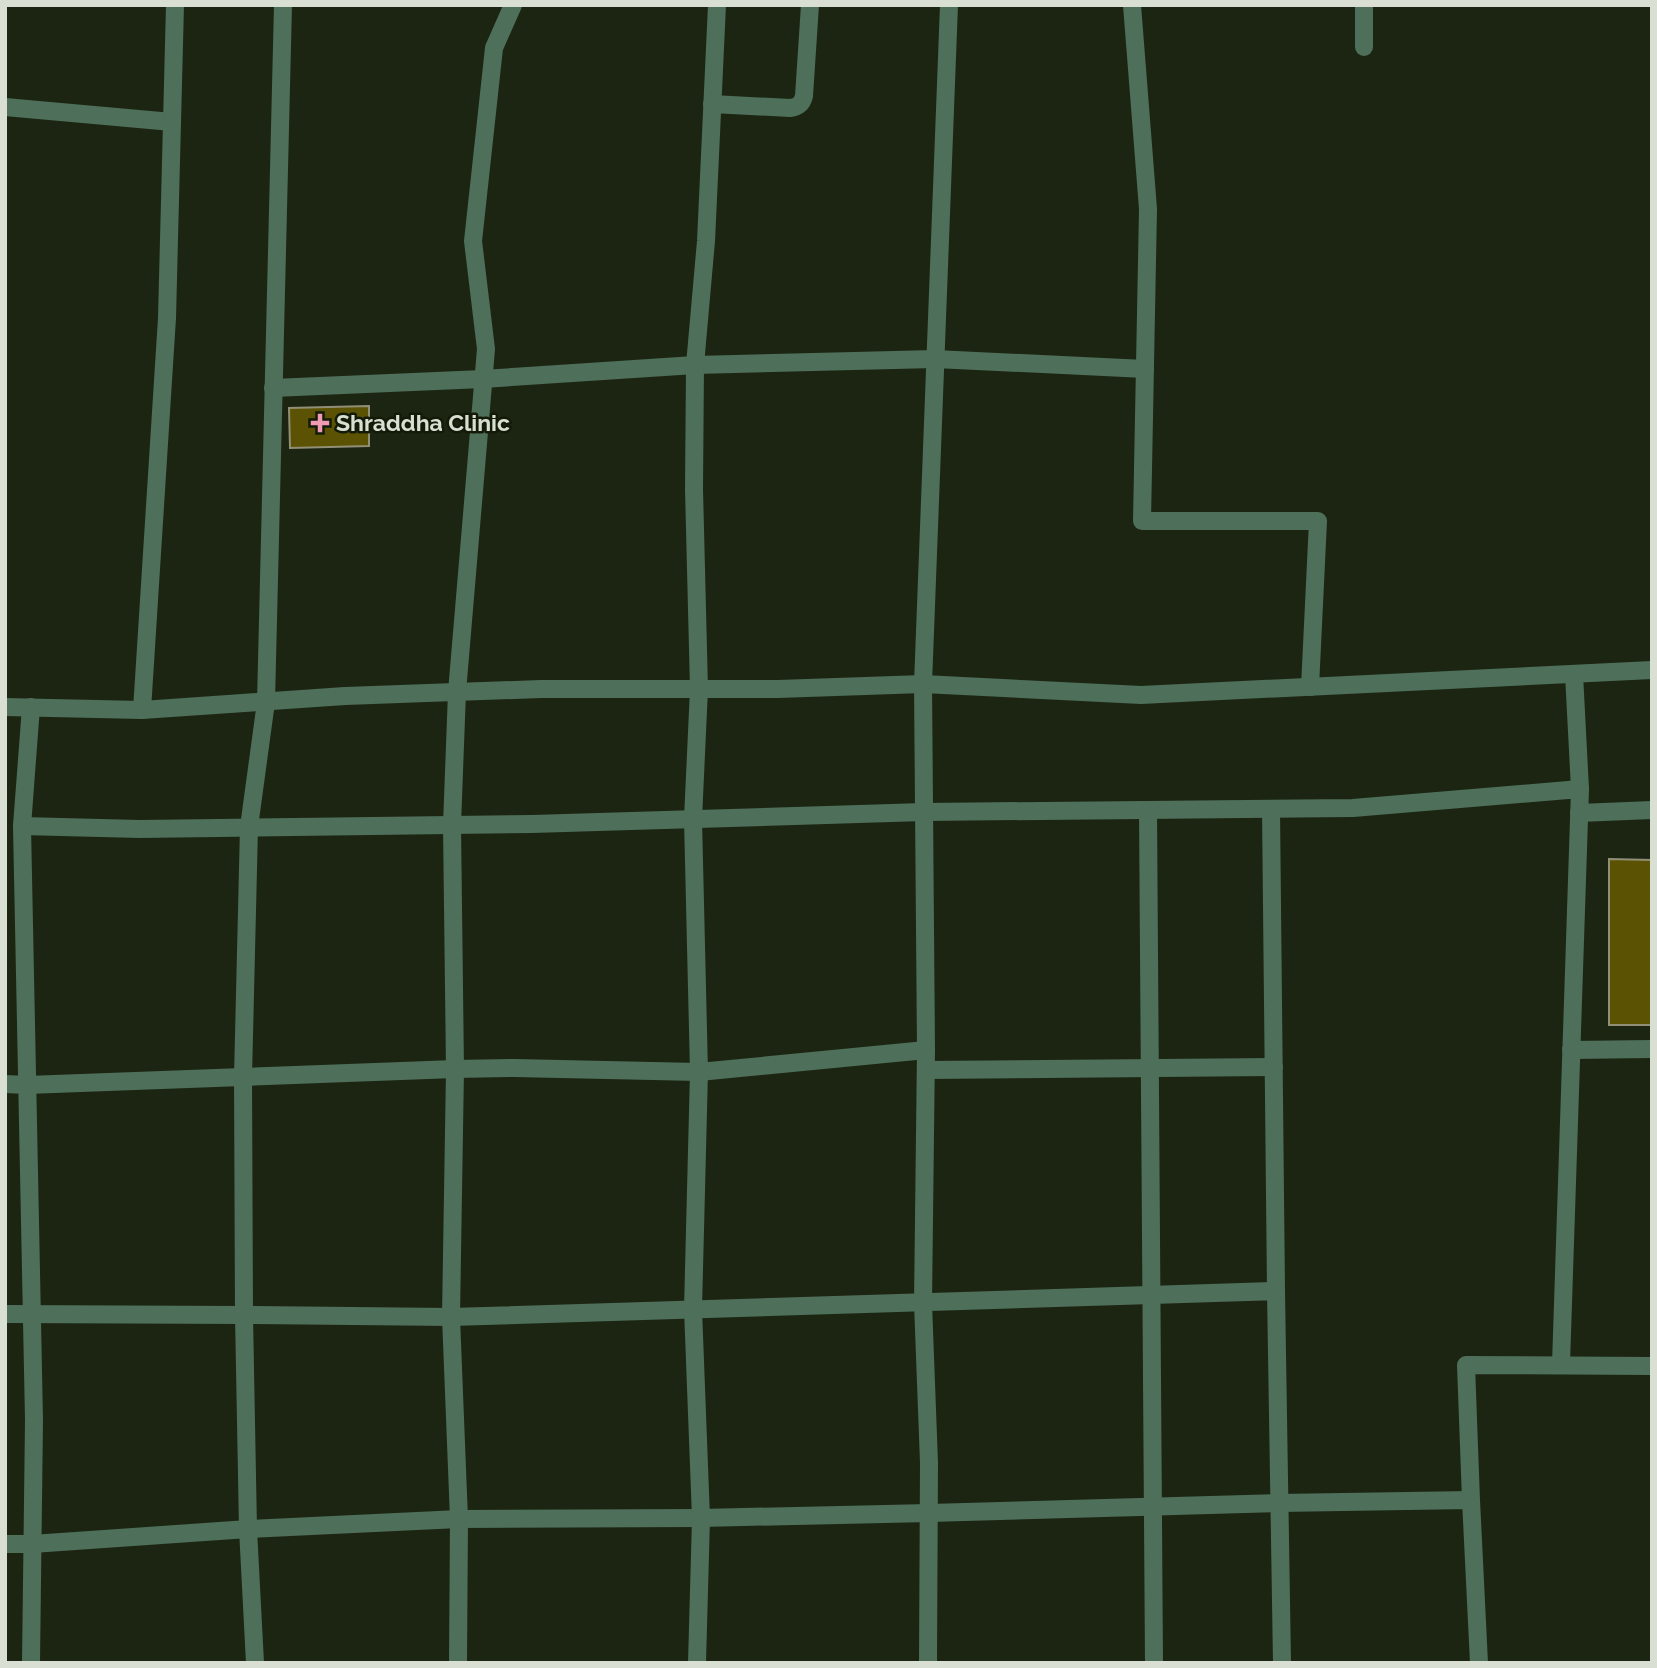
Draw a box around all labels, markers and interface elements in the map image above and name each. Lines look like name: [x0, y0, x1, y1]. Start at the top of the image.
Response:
place label: Shraddha Clinic: [336, 409, 510, 436]
marker: Shraddha Clinic: [310, 413, 330, 433]

